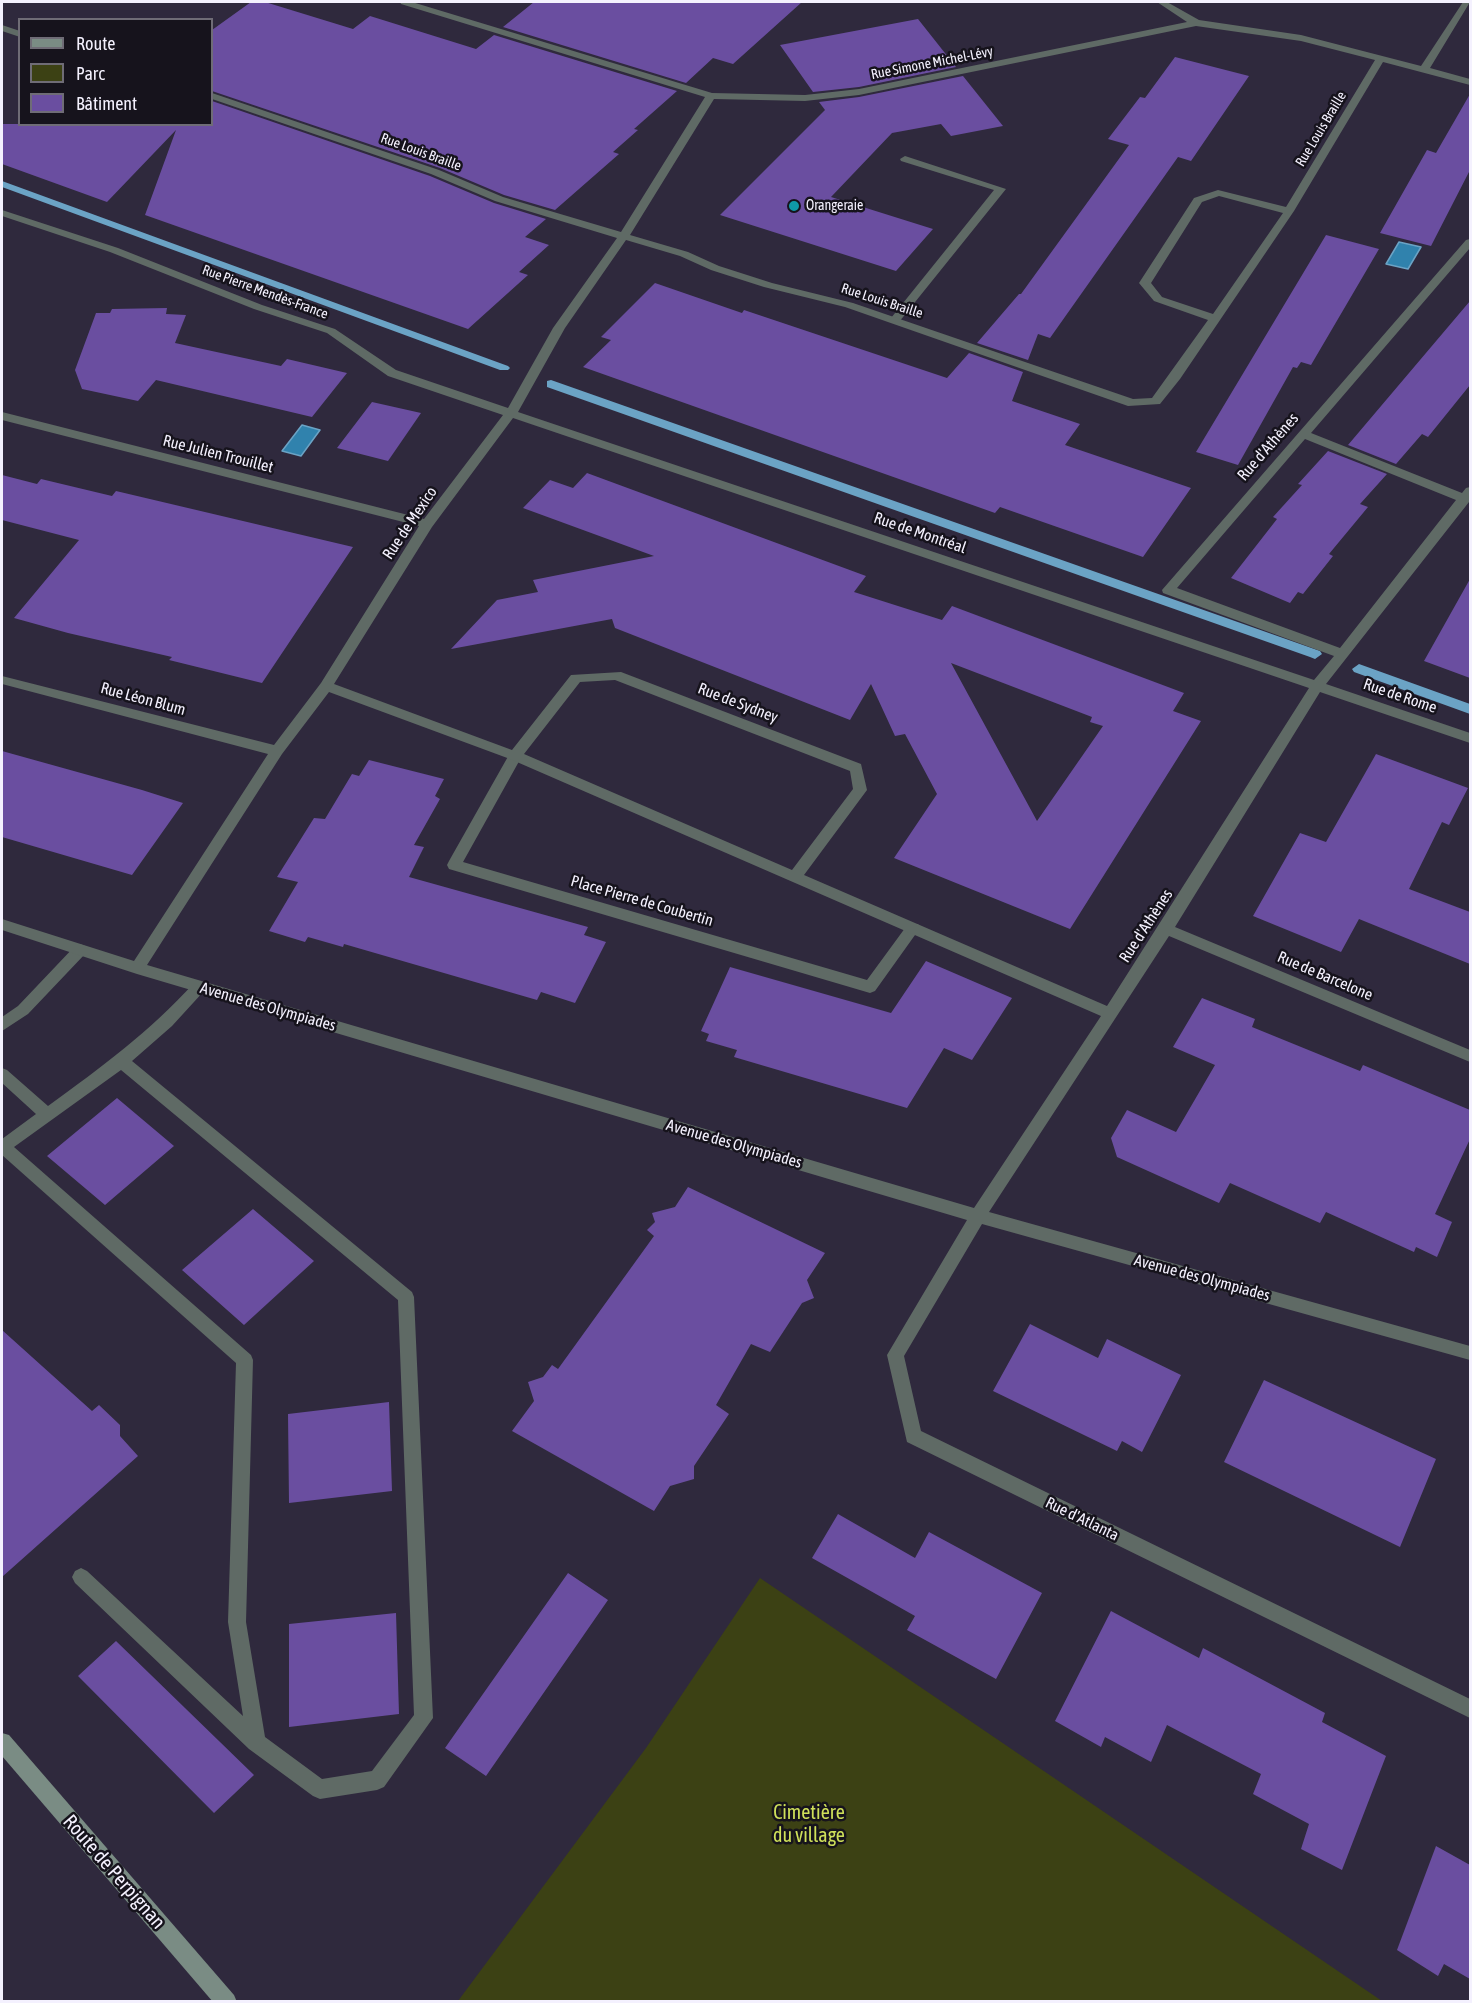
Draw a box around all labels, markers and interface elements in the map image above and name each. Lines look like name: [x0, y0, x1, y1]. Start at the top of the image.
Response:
legend: [18, 18, 213, 126]
text: Route: [76, 33, 115, 54]
street label: Rue Simone Michel-Lévy: [869, 43, 995, 83]
text: Parc: [76, 63, 105, 84]
street label: Rue Louis Braille: [1292, 88, 1350, 170]
text: Bâtiment: [76, 93, 137, 114]
street label: Rue Louis Braille: [378, 130, 464, 174]
place label: Orangeraie: [806, 198, 863, 214]
marker: Orangeraie: [787, 199, 801, 213]
street label: Rue Pierre Mendès-France: [200, 261, 330, 323]
street label: Rue Louis Braille: [839, 280, 925, 322]
street label: Rue d'Athènes: [1233, 409, 1303, 485]
street label: Rue Julien Trouillet: [161, 431, 275, 477]
street label: Rue de Mexico: [379, 483, 441, 563]
street label: Rue de Montréal: [871, 508, 969, 558]
street label: Rue de Rome: [1361, 674, 1439, 718]
street label: Rue Léon Blum: [98, 678, 188, 720]
street label: Rue de Sydney: [695, 679, 781, 727]
street label: Place Pierre de Coubertin: [569, 871, 715, 931]
street label: Rue d'Athènes: [1115, 886, 1177, 966]
street label: Rue de Barcelone: [1274, 947, 1376, 1005]
street label: Avenue des Olympiades: [198, 978, 338, 1036]
street label: Avenue des Olympiades: [664, 1115, 804, 1173]
street label: Avenue des Olympiades: [1132, 1251, 1272, 1305]
street label: Rue d'Atlanta: [1042, 1493, 1122, 1545]
park label: Cimetière du village: [773, 1801, 845, 1848]
street label: Route de Perpignan: [58, 1810, 170, 1934]

